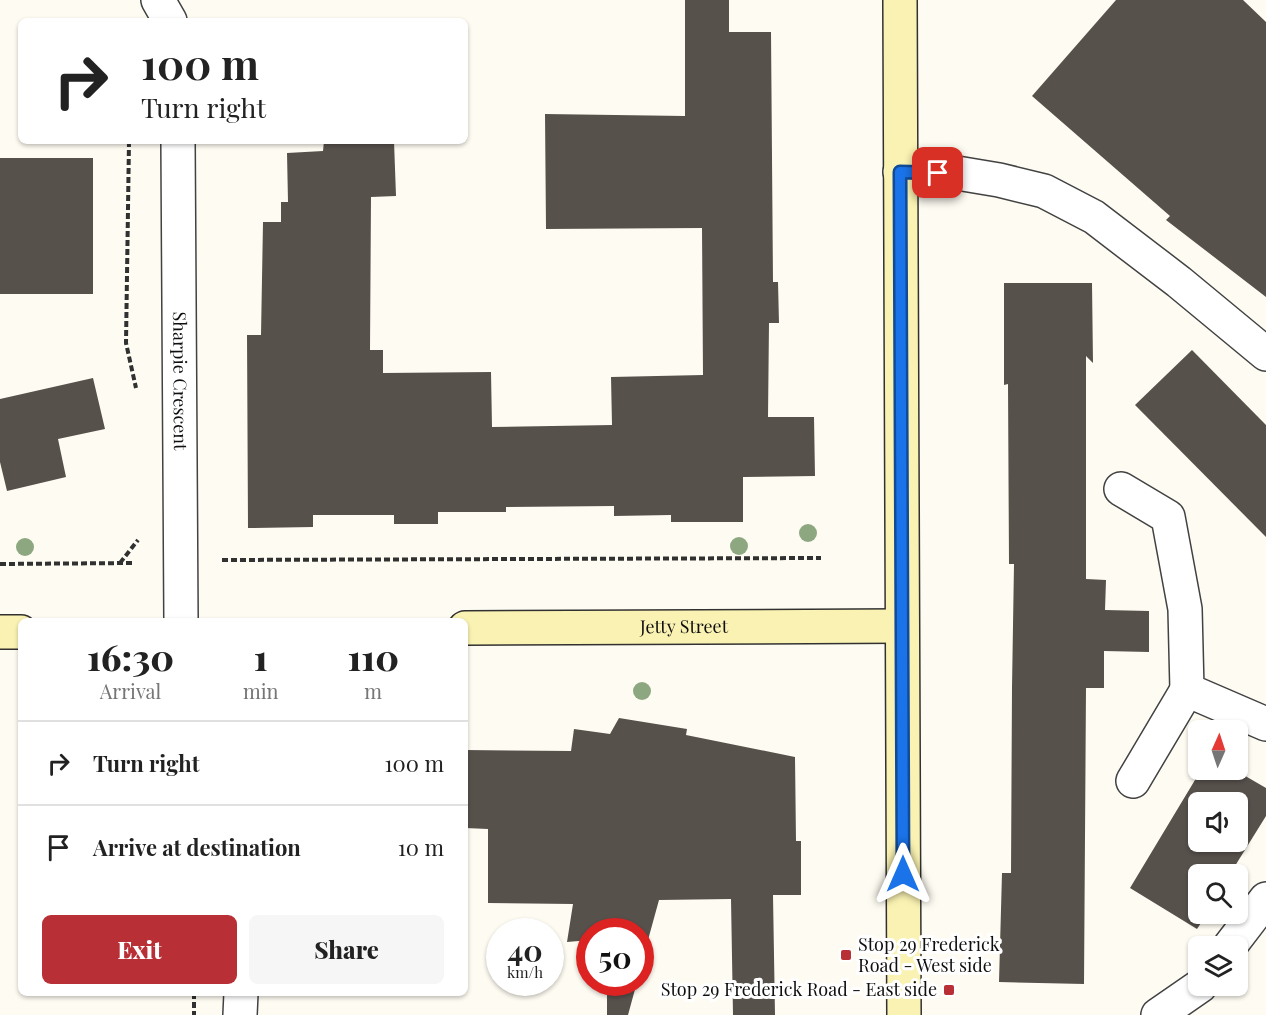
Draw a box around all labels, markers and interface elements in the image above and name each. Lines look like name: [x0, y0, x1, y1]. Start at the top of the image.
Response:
text: 100 m: [141, 35, 259, 91]
icon: right: [42, 42, 120, 120]
text: Turn right: [141, 89, 266, 125]
pin: [912, 147, 963, 198]
icon: arrive: [921, 156, 954, 189]
street label: Sharpie Crescent: [168, 311, 193, 451]
street label: Jetty Street: [639, 614, 729, 638]
text: 16:30: [87, 632, 174, 680]
text: 1: [254, 632, 268, 680]
text: 110: [347, 632, 399, 680]
text: Arrival: [100, 677, 161, 704]
text: min: [243, 677, 279, 704]
text: m: [364, 677, 382, 704]
north arrow: [1188, 720, 1248, 780]
map controls: [1188, 720, 1248, 996]
icon: right: [42, 747, 75, 780]
text: Turn right: [93, 748, 199, 778]
text: 100 m: [384, 748, 444, 778]
button: sound: [1188, 792, 1248, 852]
icon: arrive: [42, 831, 75, 864]
text: Arrive at destination: [93, 832, 301, 862]
text: 10 m: [398, 832, 444, 862]
position arrow: [871, 842, 935, 906]
button: search: [1188, 864, 1248, 924]
button: Exit: [42, 915, 237, 984]
button: Share: [249, 915, 444, 984]
speed limit sign: 50: [576, 918, 654, 996]
text: 40: [507, 930, 543, 970]
place label: Stop 29 Frederick Road - West side: [858, 932, 1000, 977]
button: layers: [1188, 936, 1248, 996]
marker: Stop 29 Frederick Road - West side: [839, 948, 853, 962]
text: km/h: [507, 962, 543, 982]
place label: Stop 29 Frederick Road - East side: [661, 977, 937, 1001]
marker: Stop 29 Frederick Road - East side: [942, 983, 956, 997]

